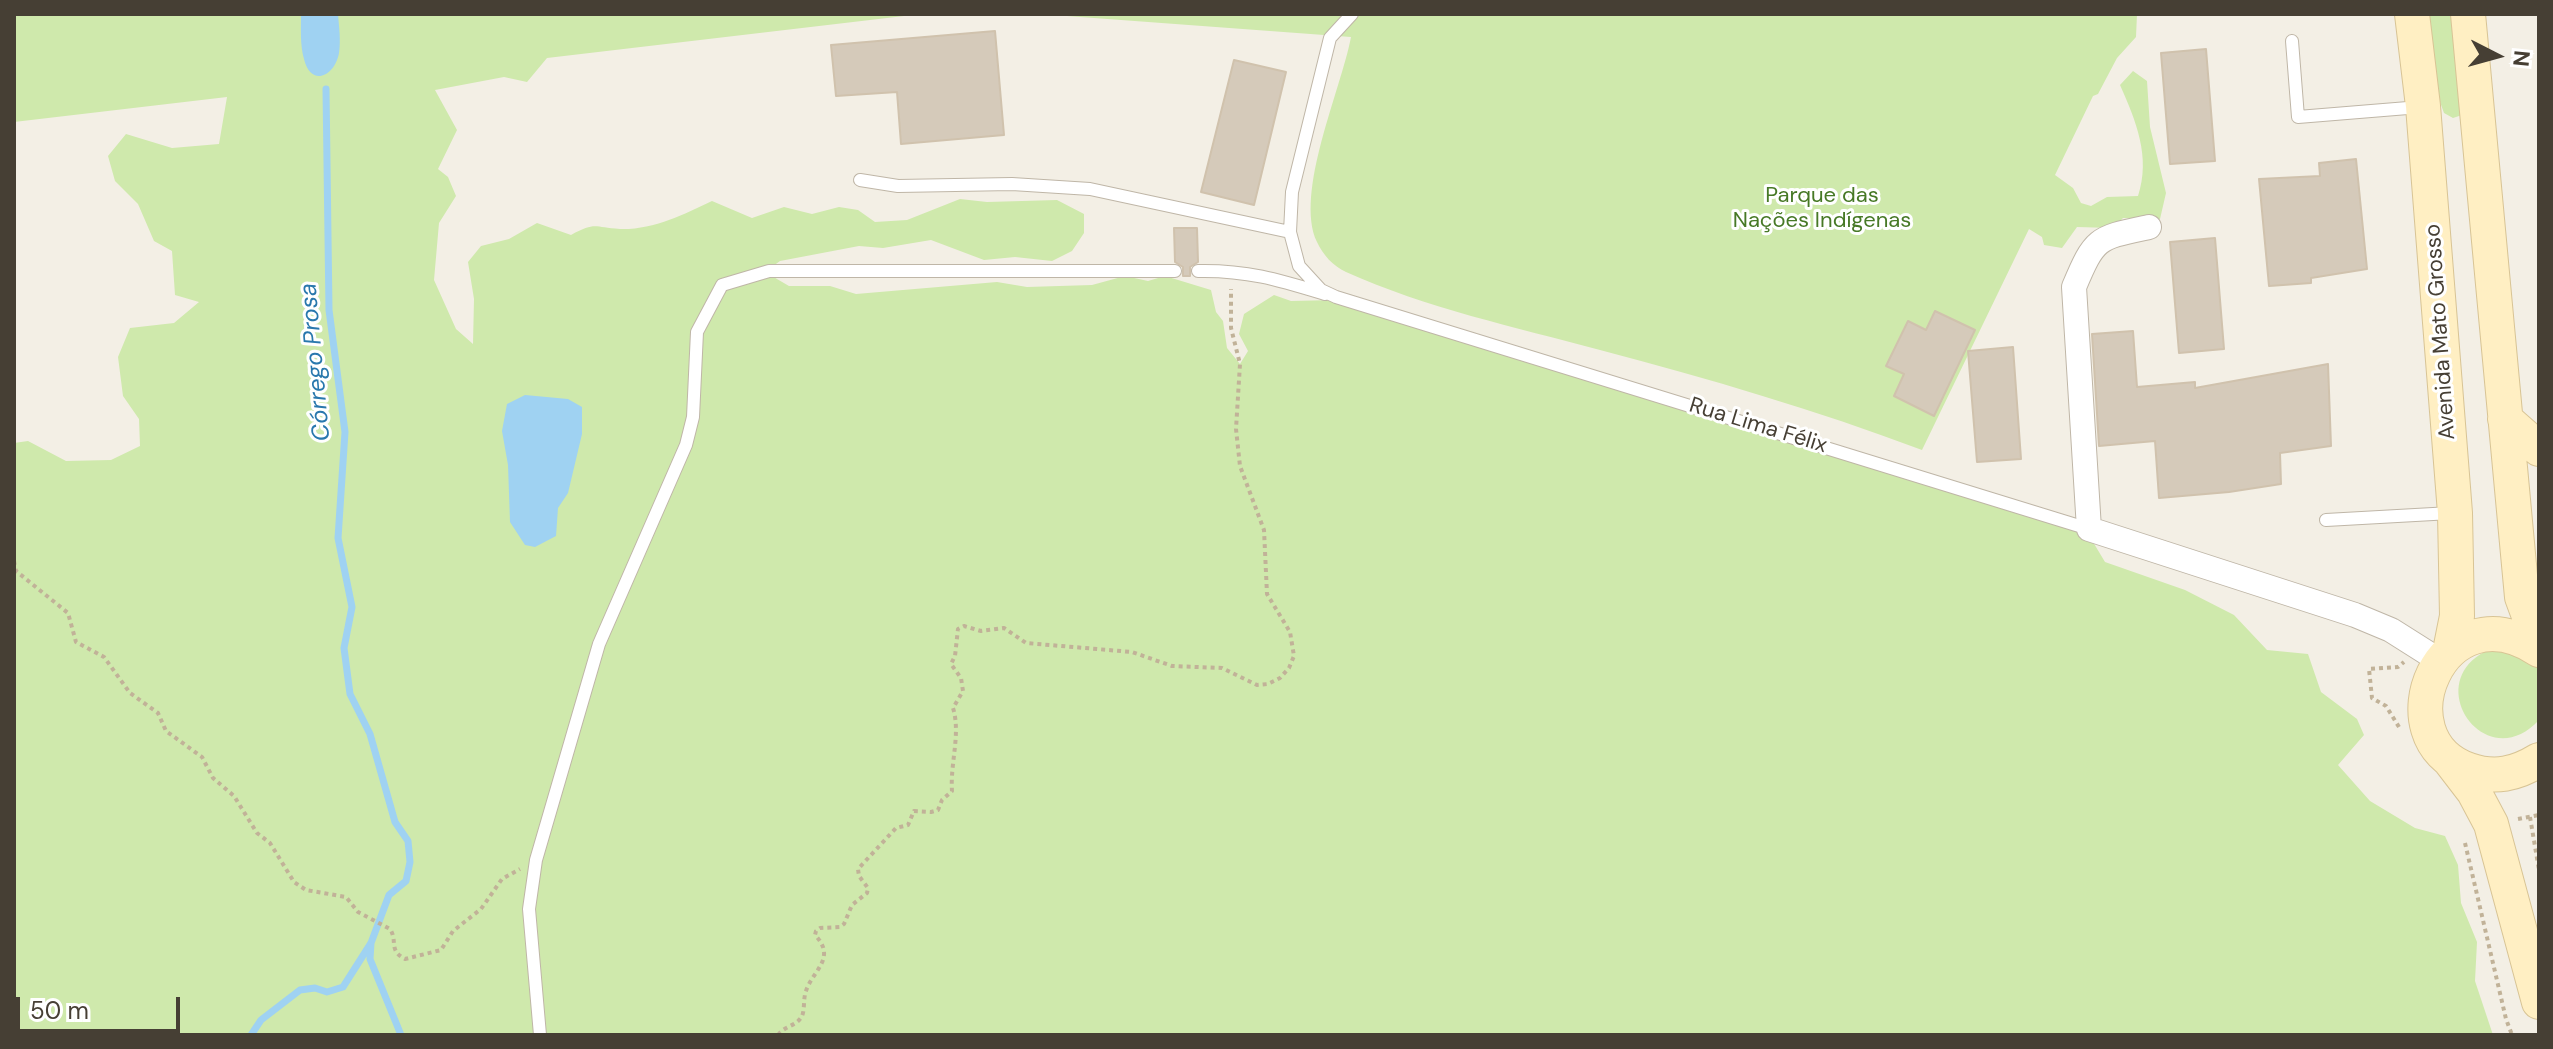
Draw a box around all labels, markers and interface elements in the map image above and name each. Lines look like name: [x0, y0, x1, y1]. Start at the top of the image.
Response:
north arrow: [2457, 16, 2537, 96]
text: N: [2506, 49, 2537, 68]
park label: Parque das Nações Indígenas: [1733, 183, 1911, 234]
street label: Avenida Mato Grosso: [2420, 223, 2462, 441]
water label: Córrego Prosa: [295, 282, 337, 442]
street label: Rua Lima Félix: [1686, 393, 1830, 459]
scale bar: [20, 981, 184, 1031]
text: 50 m: [30, 995, 89, 1026]

